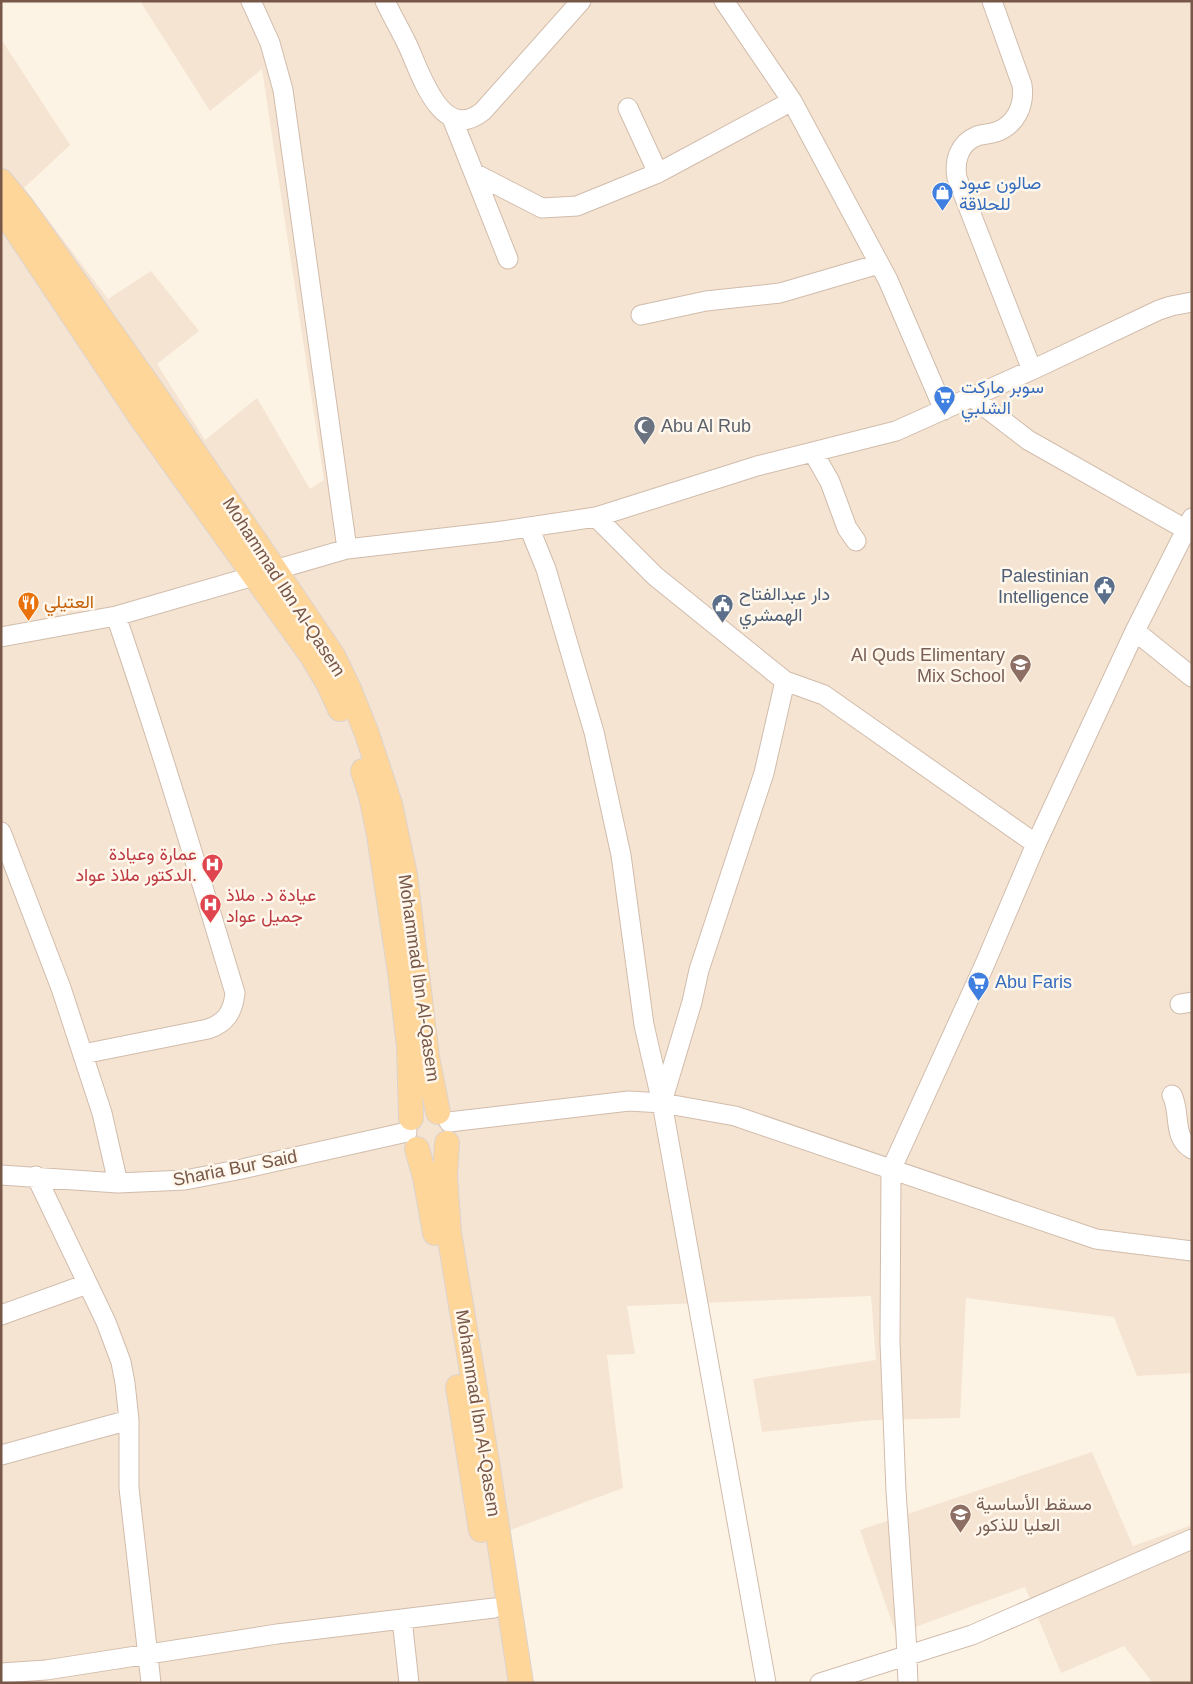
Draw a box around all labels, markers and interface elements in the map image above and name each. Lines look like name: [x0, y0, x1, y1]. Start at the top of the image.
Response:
place label: صالون عبود للحلاقة: [959, 173, 1041, 214]
shop icon: صالون عبود للحلاقة: [931, 181, 955, 212]
place label: سوبر ماركت الشلبي: [961, 377, 1044, 423]
supermarket icon: سوبر ماركت الشلبي: [933, 385, 957, 416]
mosque icon: Abu Al Rub: [633, 414, 657, 445]
place label: Abu Al Rub: [661, 416, 751, 436]
street label: Mohammad Ibn Al-Qasem: [219, 494, 349, 680]
place label: Palestinian Intelligence: [998, 566, 1089, 607]
public building icon: Palestinian Intelligence: [1093, 574, 1117, 605]
place label: دار عبدالفتاح الهمشري: [739, 584, 830, 630]
restaurant icon: العتيلي: [16, 590, 40, 621]
place label: العتيلي: [44, 592, 94, 617]
public building icon: دار عبدالفتاح الهمشري: [711, 592, 735, 623]
place label: Al Quds Elimentary Mix School: [851, 645, 1005, 686]
school or university icon: Al Quds Elimentary Mix School: [1009, 653, 1033, 684]
place label: عمارة وعيادة الدكتور ملاذ عواد.: [75, 844, 197, 886]
hospital icon: عمارة وعيادة الدكتور ملاذ عواد.: [201, 852, 225, 883]
street label: Mohammad Ibn Al-Qasem: [395, 873, 443, 1083]
place label: عيادة د. ملاذ جميل عواد: [226, 885, 316, 927]
hospital icon: عيادة د. ملاذ جميل عواد: [198, 893, 222, 924]
supermarket icon: Abu Faris: [967, 970, 991, 1001]
place label: Abu Faris: [995, 972, 1072, 992]
street label: Sharia Bur Said: [171, 1146, 299, 1190]
street label: Mohammad Ibn Al-Qasem: [452, 1308, 504, 1518]
place label: مسقط الأساسية العليا للذكور: [975, 1494, 1092, 1536]
school or university icon: مسقط الأساسية العليا للذكور: [948, 1502, 972, 1533]

